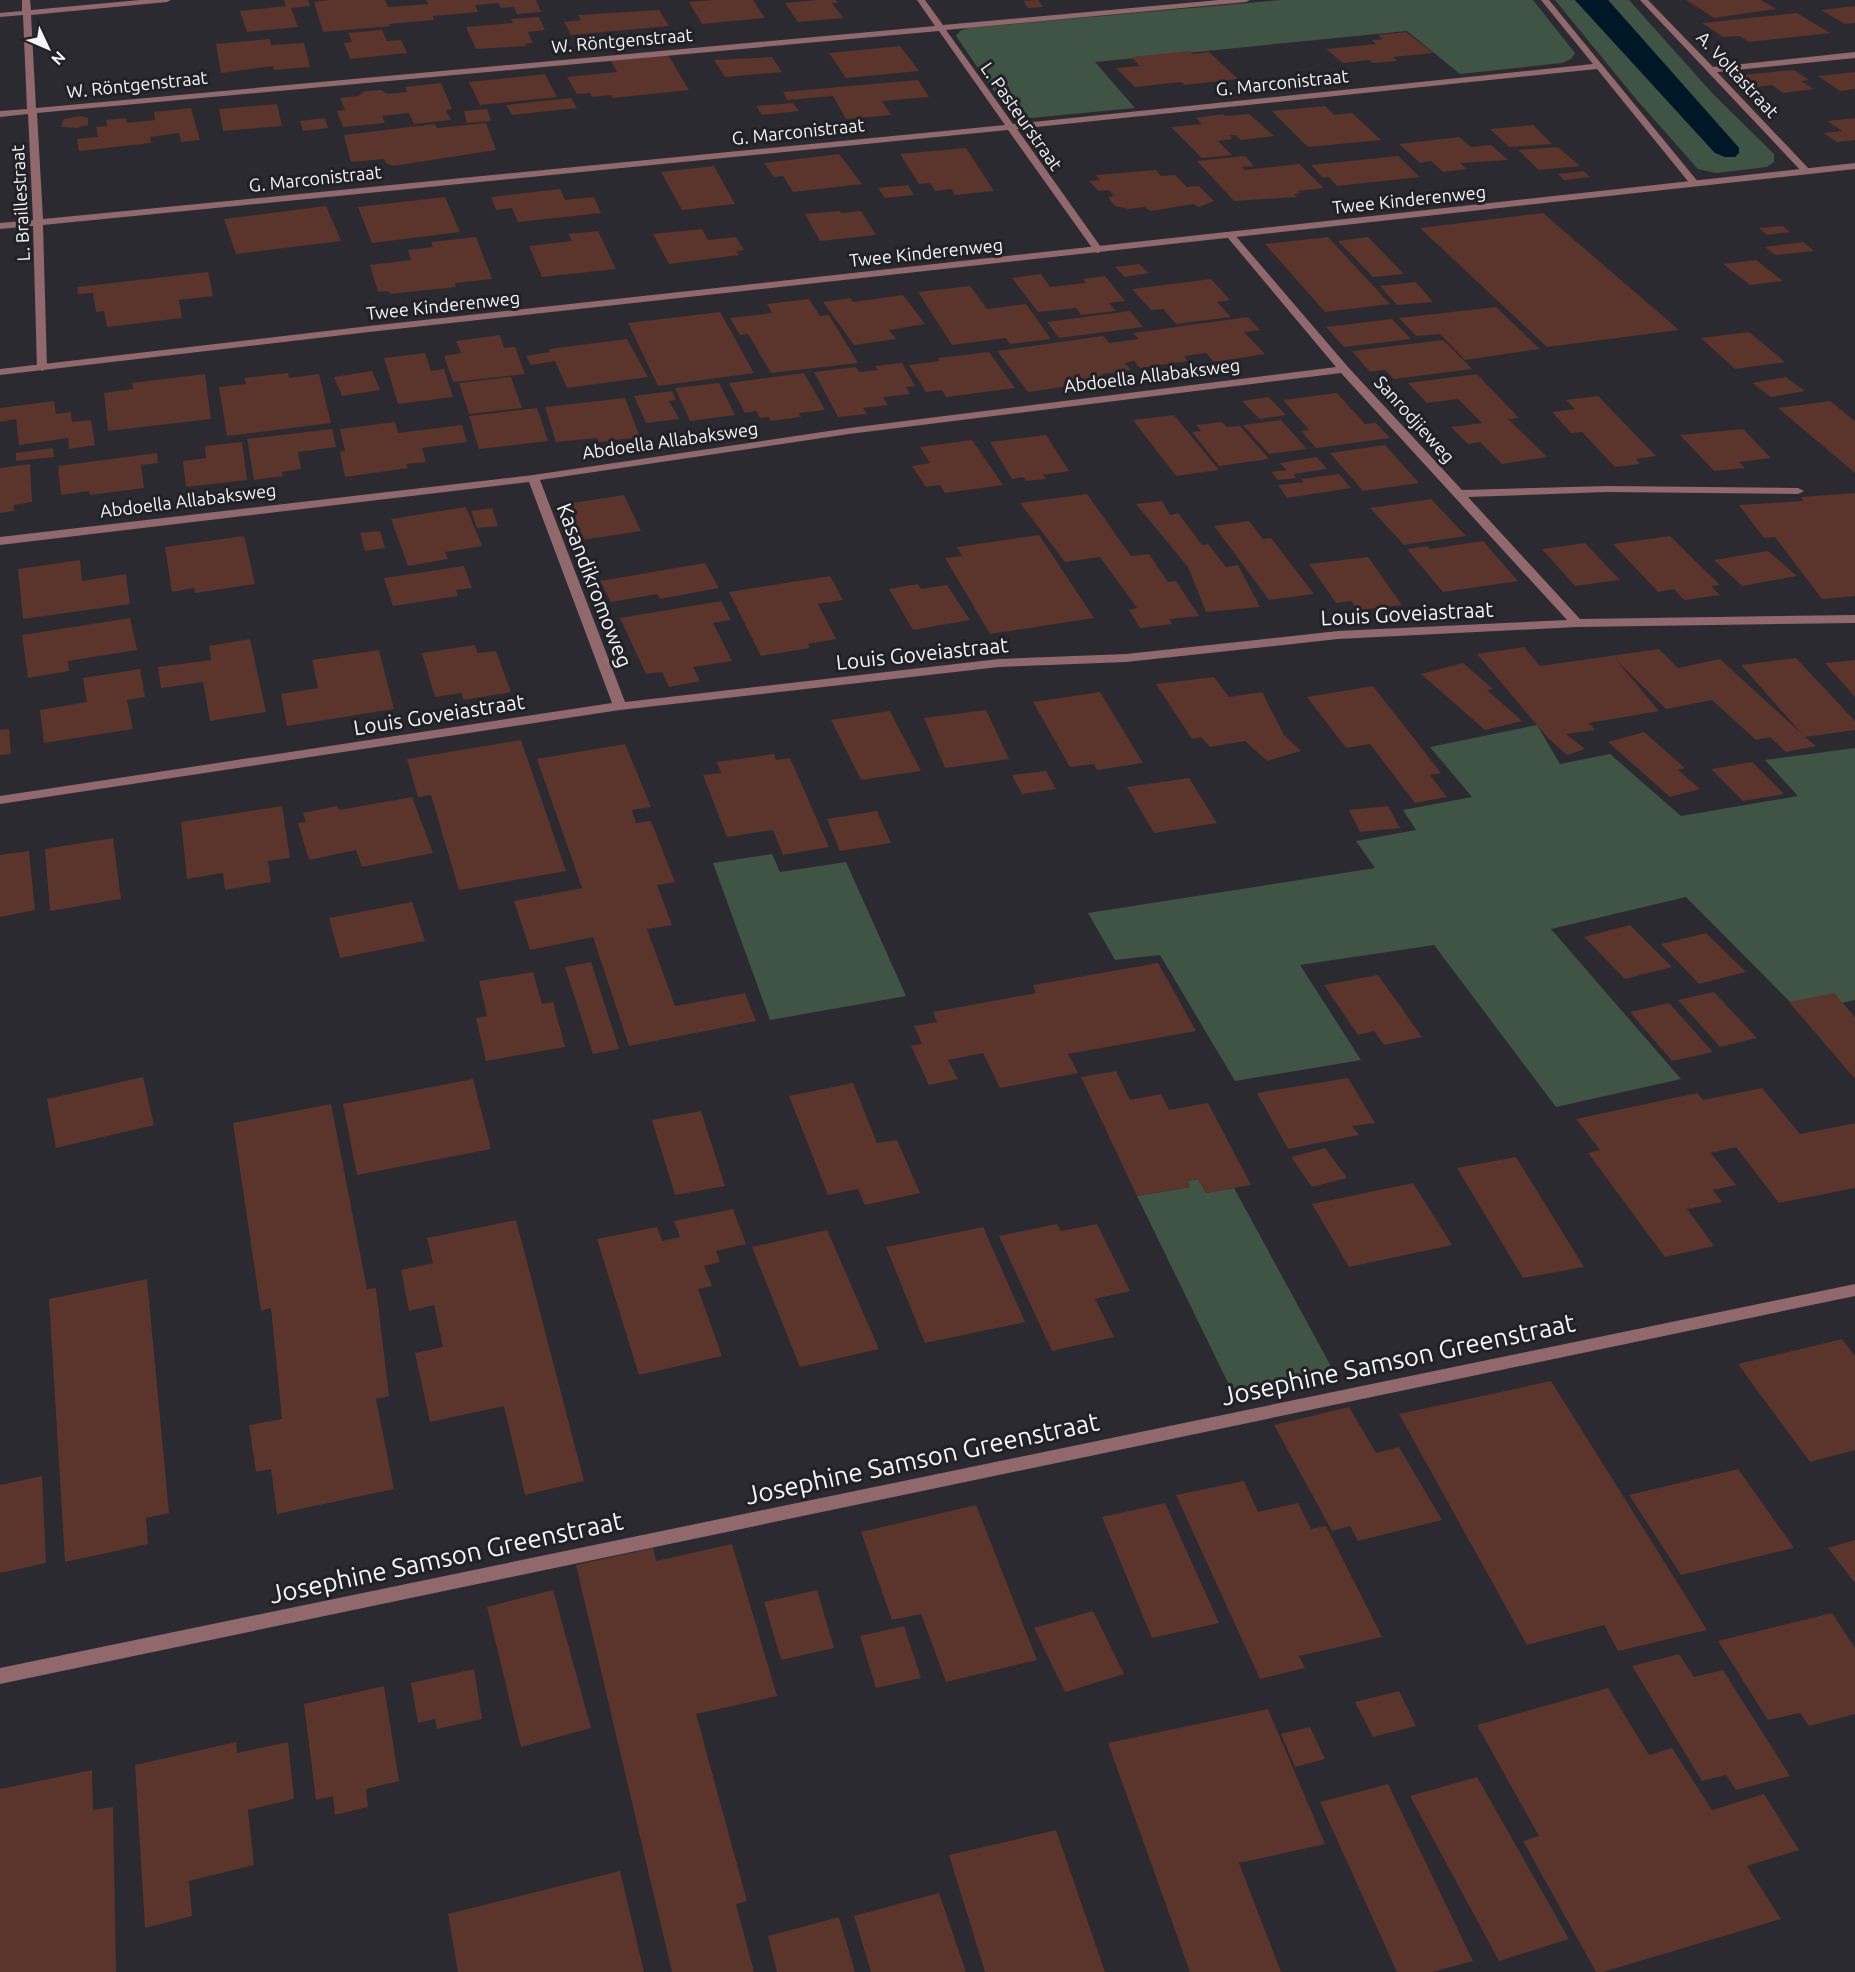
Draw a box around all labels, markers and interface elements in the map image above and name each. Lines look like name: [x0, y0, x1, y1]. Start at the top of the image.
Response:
north arrow: [18, 18, 78, 78]
street label: W. Röntgenstraat: [551, 24, 693, 56]
street label: A. Voltastraat: [1693, 27, 1783, 121]
text: N: [48, 48, 69, 69]
street label: L. Pasteurstraat: [977, 58, 1067, 174]
street label: G. Marconistraat: [1215, 65, 1349, 99]
street label: W. Röntgenstraat: [66, 67, 208, 101]
street label: G. Marconistraat: [731, 114, 865, 148]
street label: L. Braillestraat: [7, 144, 33, 262]
street label: G. Marconistraat: [248, 161, 382, 195]
street label: Twee Kinderenweg: [1331, 181, 1487, 217]
street label: Twee Kinderenweg: [848, 234, 1004, 270]
street label: Twee Kinderenweg: [365, 287, 521, 323]
street label: Abdoella Allabaksweg: [1063, 354, 1241, 396]
street label: Sanrodjieweg: [1371, 372, 1459, 466]
street label: Abdoella Allabaksweg: [581, 418, 759, 462]
street label: Abdoella Allabaksweg: [99, 479, 277, 521]
street label: Kasandikromoweg: [553, 499, 637, 671]
street label: Louis Goveiastraat: [1320, 596, 1494, 630]
street label: Louis Goveiastraat: [835, 632, 1009, 674]
street label: Louis Goveiastraat: [352, 689, 526, 739]
street label: Josephine Samson Greenstraat: [1219, 1307, 1577, 1411]
street label: Josephine Samson Greenstraat: [743, 1406, 1101, 1510]
street label: Josephine Samson Greenstraat: [267, 1505, 625, 1609]

